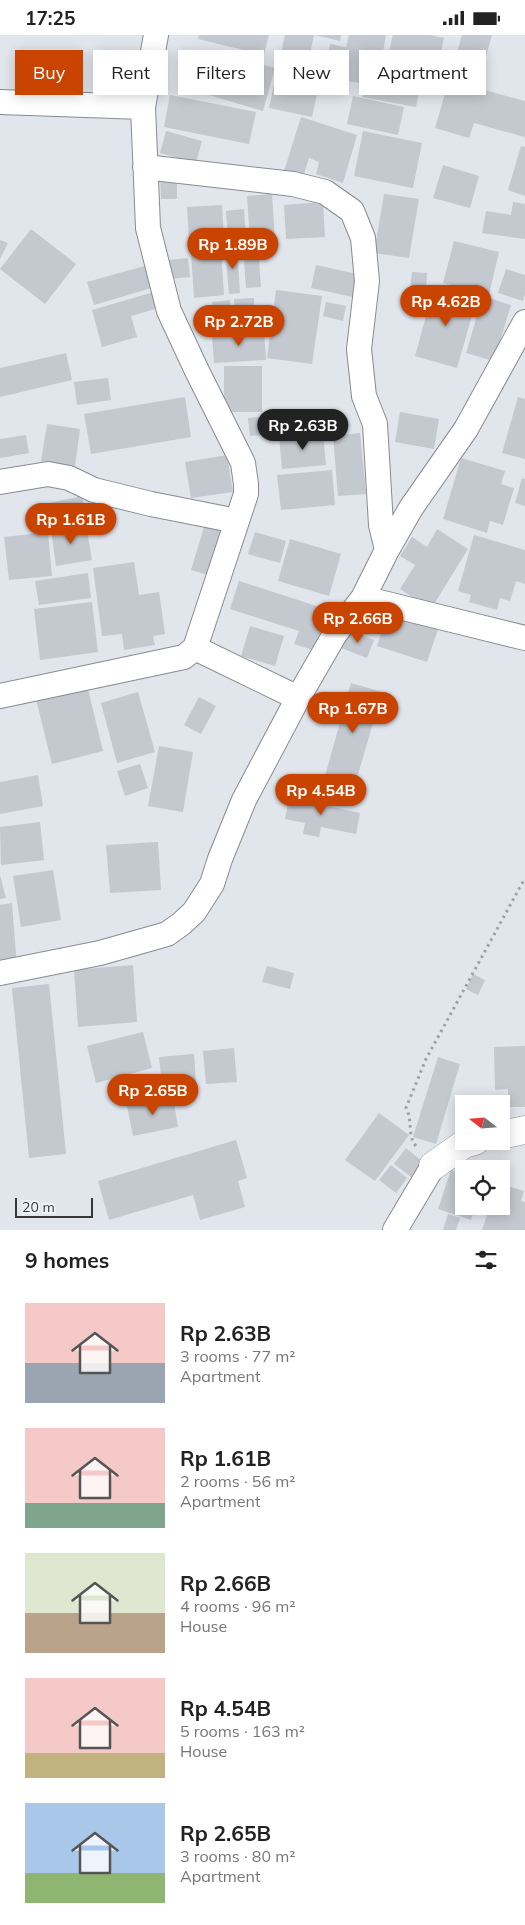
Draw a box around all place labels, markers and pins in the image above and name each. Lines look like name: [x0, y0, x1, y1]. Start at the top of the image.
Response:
pin: Rp 1.89B: [181, 227, 285, 270]
pin: Rp 4.62B: [394, 285, 498, 327]
pin: Rp 2.72B: [187, 305, 291, 347]
pin: Rp 2.63B: [251, 409, 355, 451]
pin: Rp 1.61B: [19, 503, 123, 545]
pin: Rp 2.66B: [306, 601, 410, 644]
pin: Rp 1.67B: [301, 691, 405, 734]
pin: Rp 4.54B: [269, 773, 373, 816]
pin: Rp 2.65B: [101, 1073, 205, 1116]

